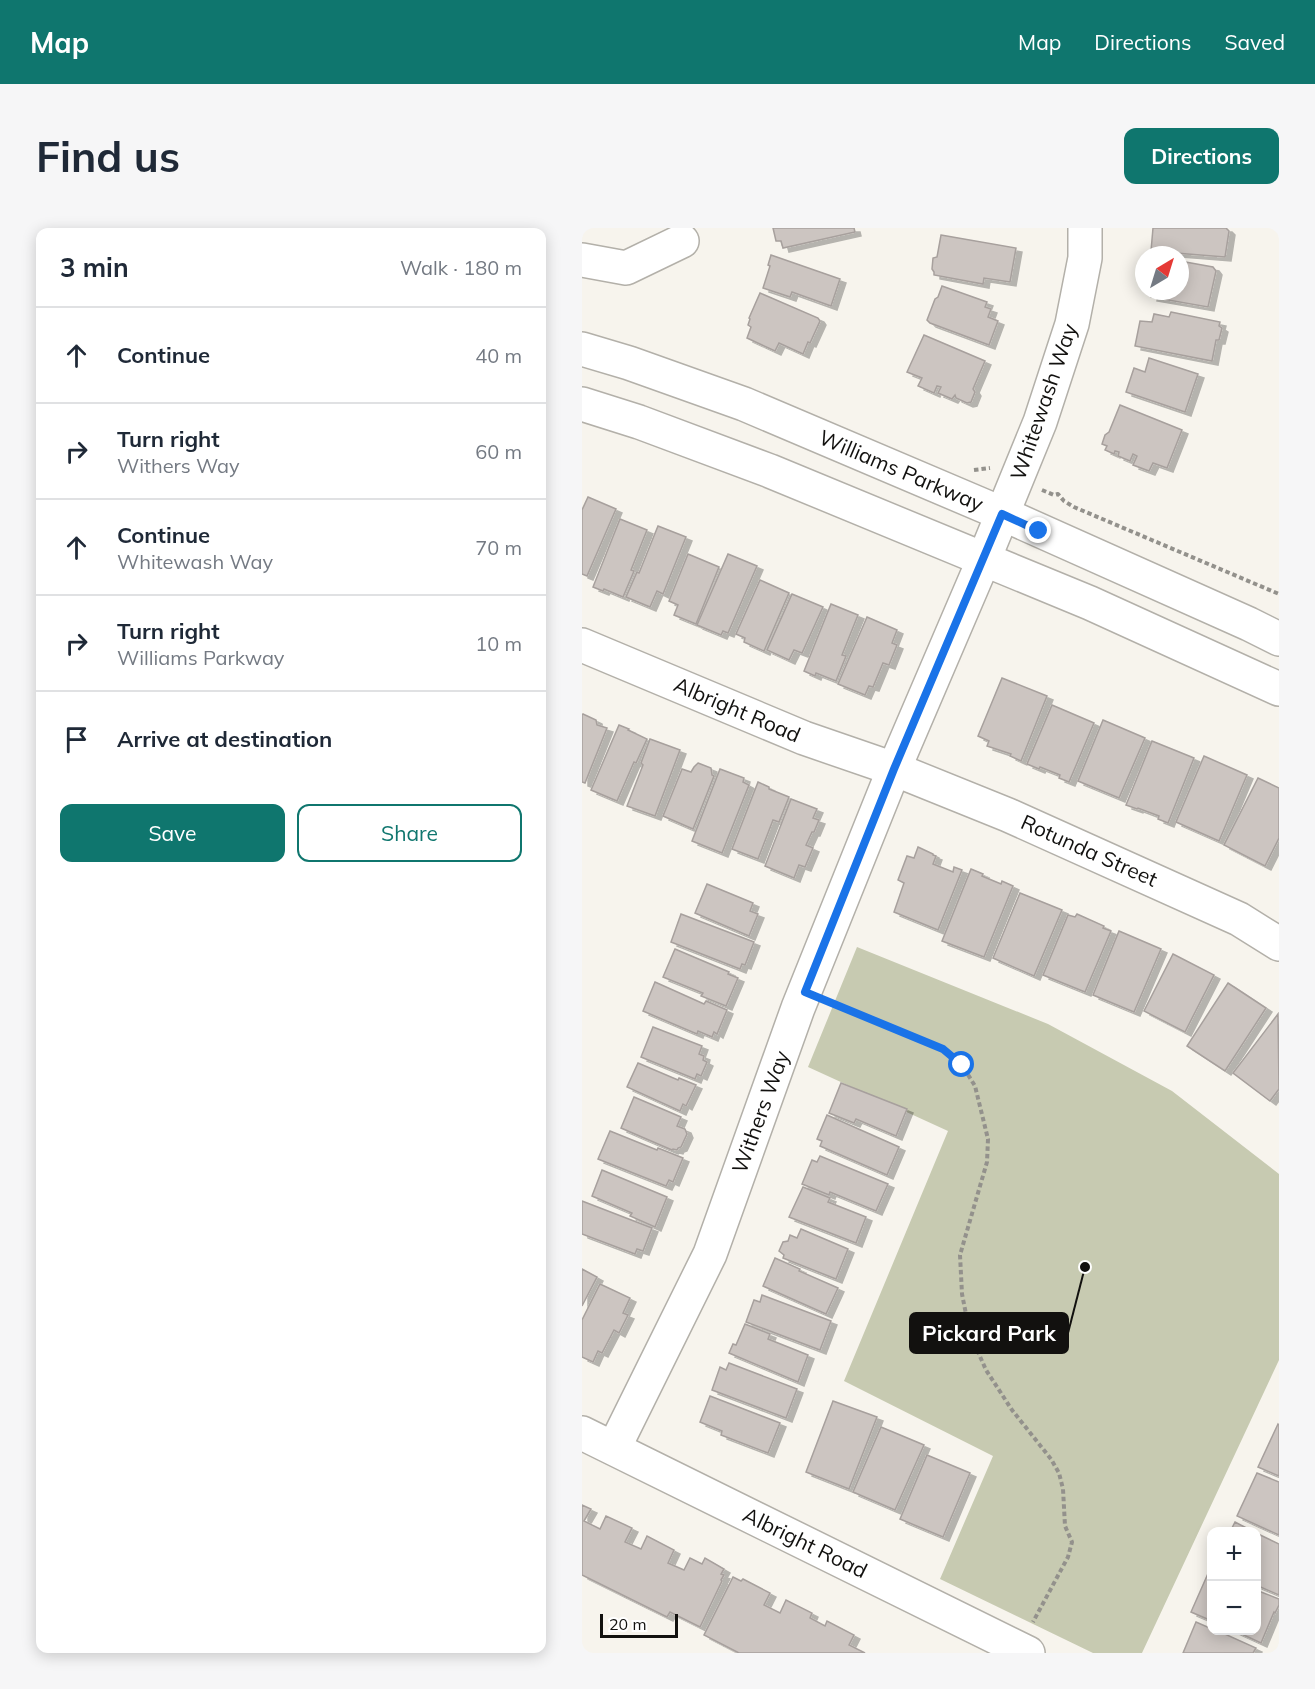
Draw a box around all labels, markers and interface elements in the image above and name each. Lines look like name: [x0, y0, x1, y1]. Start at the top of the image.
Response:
text: Map: [30, 25, 89, 60]
text: Map: [1018, 29, 1061, 55]
text: Directions: [1094, 29, 1191, 55]
text: Saved: [1224, 29, 1285, 55]
button: Directions: [1124, 128, 1279, 184]
text: Find us: [36, 130, 180, 183]
north arrow: [1135, 246, 1189, 300]
text: 3 min: [60, 251, 129, 284]
text: Walk · 180 m: [400, 255, 522, 280]
street label: Whitewash Way: [1004, 320, 1082, 483]
icon: ahead: [60, 339, 93, 372]
text: Continue: [117, 341, 210, 369]
text: 40 m: [475, 343, 522, 368]
street label: Williams Parkway: [815, 424, 987, 516]
text: Turn right: [117, 425, 220, 453]
icon: right: [60, 435, 93, 468]
text: 60 m: [475, 439, 522, 464]
text: Withers Way: [117, 453, 240, 478]
route end: [1025, 517, 1051, 543]
text: Continue: [117, 521, 210, 549]
icon: ahead: [60, 531, 93, 564]
text: 70 m: [475, 535, 522, 560]
text: Whitewash Way: [117, 549, 273, 574]
text: Turn right: [117, 617, 220, 645]
icon: right: [60, 627, 93, 660]
text: 10 m: [475, 631, 522, 656]
text: Williams Parkway: [117, 645, 284, 670]
street label: Albright Road: [670, 671, 805, 747]
icon: arrive: [60, 723, 93, 756]
text: Arrive at destination: [117, 725, 332, 753]
button: Save: [60, 804, 285, 862]
button: Share: [297, 804, 522, 862]
street label: Rotunda Street: [1017, 808, 1162, 892]
street label: Withers Way: [726, 1047, 794, 1177]
route start: [948, 1051, 974, 1077]
callout: Pickard Park: [910, 1313, 1068, 1353]
text: Pickard Park: [922, 1319, 1057, 1347]
street label: Albright Road: [739, 1501, 872, 1583]
map controls: [1207, 1527, 1261, 1635]
button: +: [1207, 1527, 1261, 1581]
button: −: [1207, 1581, 1261, 1635]
scale bar: [600, 1611, 678, 1638]
text: 20 m: [609, 1614, 646, 1634]

